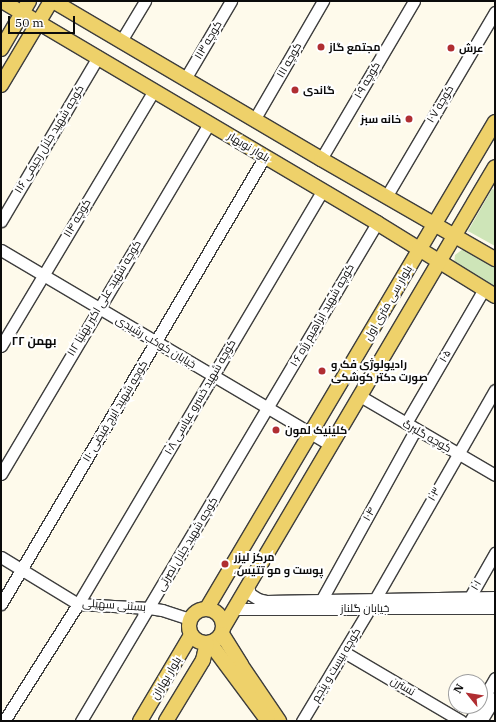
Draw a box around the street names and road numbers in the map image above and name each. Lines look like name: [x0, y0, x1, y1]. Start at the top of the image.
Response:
street label: کوچه ۱۱۳: [191, 18, 225, 62]
street label: کوچه ۱۱۱: [274, 40, 304, 80]
street label: کوچه ۱۰۹: [351, 59, 383, 101]
street label: کوچه شهید جلال رحیمی ۱۱۶: [12, 83, 86, 195]
street label: کوچه ۱۰۷: [424, 83, 456, 125]
street label: بلوار نوبهار: [226, 129, 272, 165]
street label: کوچه ۱۱۴: [60, 196, 94, 240]
street label: کوچه شهید علی اکبر بهنیا ۱۱۲: [64, 238, 144, 358]
street label: کوچه شهید ابراهیم رژه ۱۰۶: [287, 261, 357, 369]
street label: بلوار سی متری اول: [361, 263, 415, 343]
street label: خیابان کوکب رشیدی: [113, 313, 199, 371]
street label: کوچه شهید خسرو عباسی ۱۰۸: [162, 337, 238, 457]
street label: ۱۰۵: [436, 347, 454, 365]
street label: کوچه شهید ایرج فیضی ۱۱۰: [80, 358, 150, 464]
street label: کوچه گلبرگ: [400, 417, 454, 455]
street label: ۱۰۳: [425, 485, 443, 503]
street label: کوچه شهید جلال نصرتی: [154, 495, 220, 593]
street label: ۱۰۴: [360, 505, 378, 523]
street label: ۱۰۱: [468, 578, 484, 592]
street label: بستنی سهیلی: [82, 596, 146, 614]
street label: خیابان گلناز: [341, 601, 389, 615]
street label: کوچه بیست و پنجم: [309, 626, 363, 704]
street label: بلوار بهاران: [148, 654, 184, 702]
street label: نسترن: [388, 674, 418, 698]

